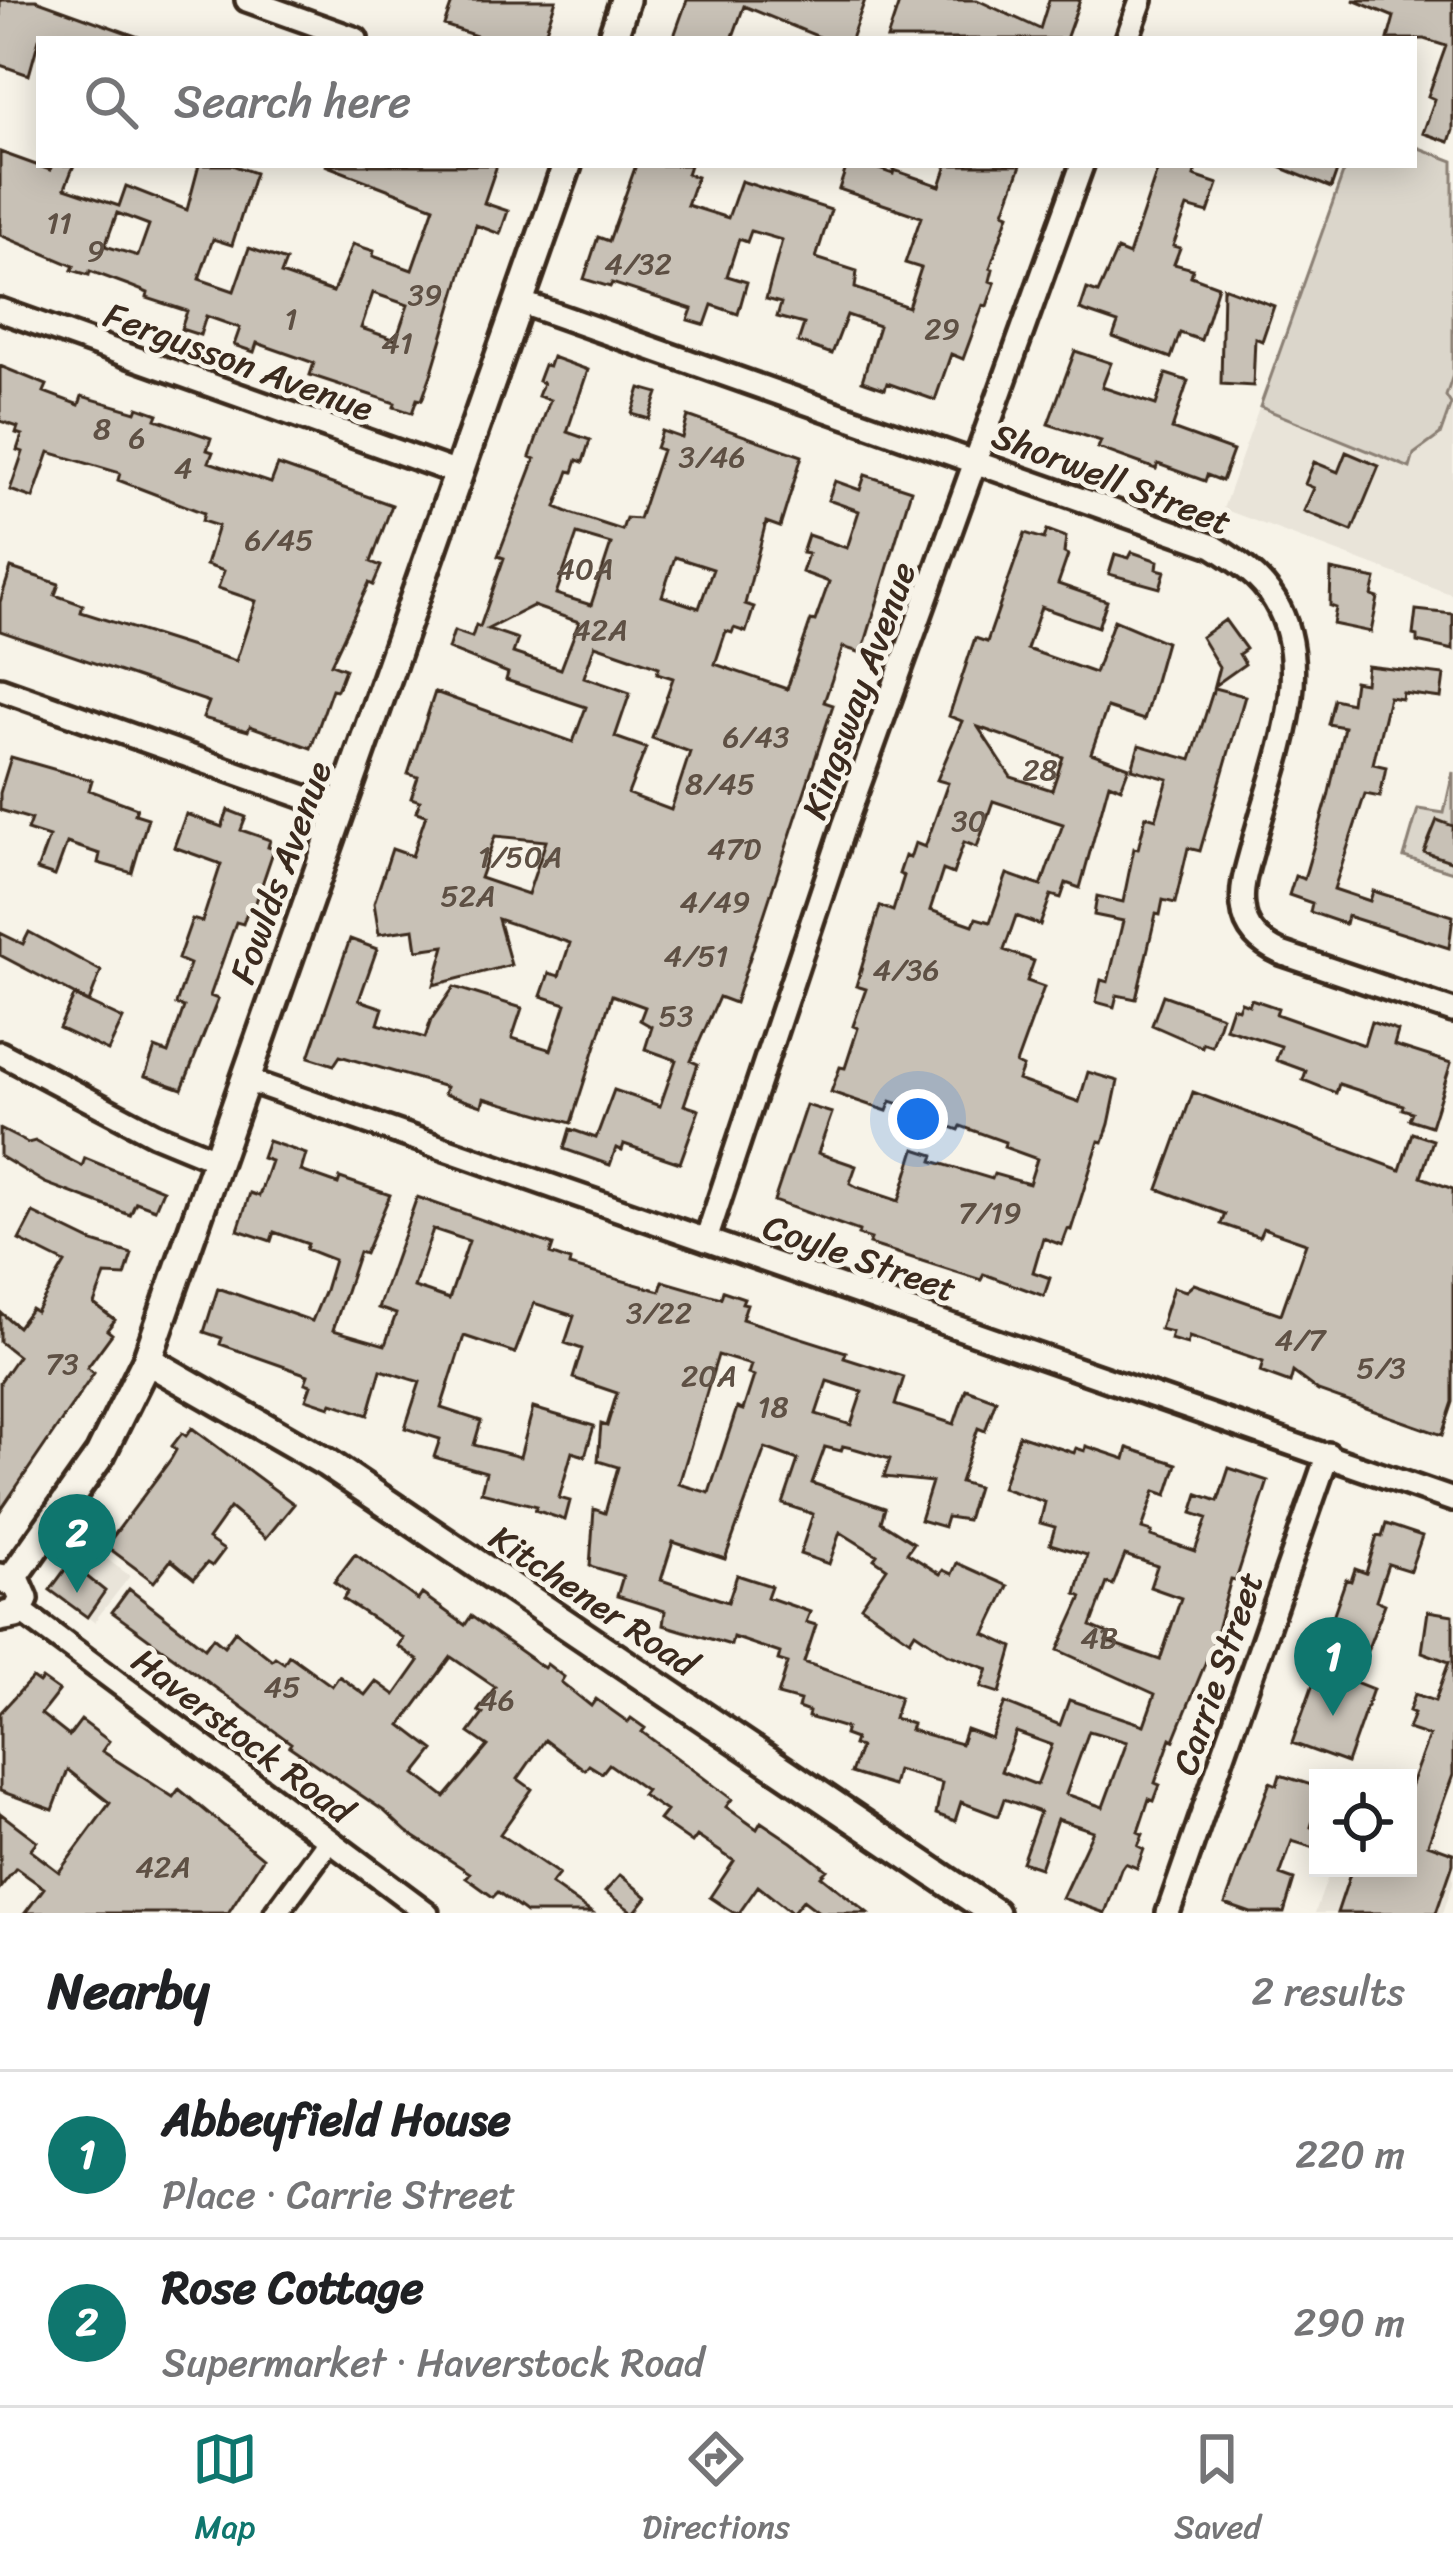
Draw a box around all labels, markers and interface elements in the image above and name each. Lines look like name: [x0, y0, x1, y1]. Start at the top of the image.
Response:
search box: [36, 36, 1417, 168]
text: Search here: [174, 62, 411, 142]
icon: search: [78, 69, 144, 135]
house number: 11: [46, 196, 72, 250]
house number: 9: [87, 224, 105, 278]
house number: 4/32: [604, 237, 672, 291]
house number: 39: [408, 268, 442, 322]
street label: Fergusson Avenue: [95, 283, 383, 440]
house number: 1: [285, 292, 297, 346]
house number: 29: [924, 302, 960, 356]
house number: 41: [381, 316, 413, 370]
house number: 8: [93, 402, 111, 456]
street label: Shorwell Street: [982, 404, 1241, 554]
house number: 6: [128, 411, 146, 465]
house number: 3/46: [678, 430, 746, 484]
house number: 4: [174, 441, 192, 495]
house number: 6/45: [245, 513, 314, 567]
house number: 40A: [556, 542, 614, 596]
street label: Kingsway Avenue: [783, 553, 935, 828]
house number: 42A: [572, 603, 628, 657]
house number: 6/43: [722, 710, 790, 764]
house number: 28: [1022, 743, 1058, 797]
street label: Fowlds Avenue: [211, 752, 351, 993]
house number: 8/45: [685, 757, 755, 811]
house number: 30: [951, 794, 987, 848]
house number: 47D: [707, 822, 761, 876]
house number: 1/50A: [478, 830, 562, 884]
house number: 52A: [440, 869, 496, 923]
house number: 4/49: [680, 875, 750, 929]
house number: 4/51: [664, 929, 728, 983]
house number: 4/36: [872, 943, 940, 997]
house number: 53: [659, 989, 693, 1043]
your location: [888, 1089, 948, 1149]
house number: 7/19: [958, 1186, 1022, 1240]
street label: Coyle Street: [754, 1195, 965, 1321]
house number: 3/22: [626, 1286, 692, 1340]
house number: 4/7: [1275, 1313, 1327, 1367]
house number: 73: [45, 1337, 79, 1391]
house number: 5/3: [1356, 1341, 1406, 1395]
house number: 20A: [681, 1349, 737, 1403]
house number: 18: [758, 1380, 788, 1434]
pin: 2: [38, 1494, 116, 1593]
street label: Kitchener Road: [476, 1507, 713, 1696]
street label: Carrie Street: [1153, 1563, 1283, 1784]
house number: 4B: [1080, 1611, 1118, 1665]
pin: 1: [1294, 1617, 1372, 1716]
street label: Haverstock Road: [117, 1630, 370, 1843]
house number: 45: [263, 1660, 301, 1714]
house number: 46: [479, 1673, 515, 1727]
map controls: [1309, 1769, 1417, 1877]
button: locate: [1309, 1769, 1417, 1877]
house number: 42A: [135, 1840, 191, 1894]
text: Nearby: [48, 1946, 209, 2036]
text: 2 results: [1251, 1957, 1405, 2026]
text: Abbeyfield House: [162, 2080, 511, 2160]
text: 1: [79, 2120, 95, 2189]
text: 220 m: [1295, 2120, 1405, 2189]
text: Place · Carrie Street: [162, 2160, 516, 2229]
text: Rose Cottage: [162, 2248, 424, 2328]
text: 2: [76, 2288, 98, 2357]
text: 290 m: [1294, 2288, 1405, 2357]
text: Supermarket · Haverstock Road: [162, 2328, 704, 2397]
tab: Map: [192, 2426, 258, 2556]
tab: Directions: [642, 2426, 790, 2556]
tab: Saved: [1174, 2426, 1261, 2556]

